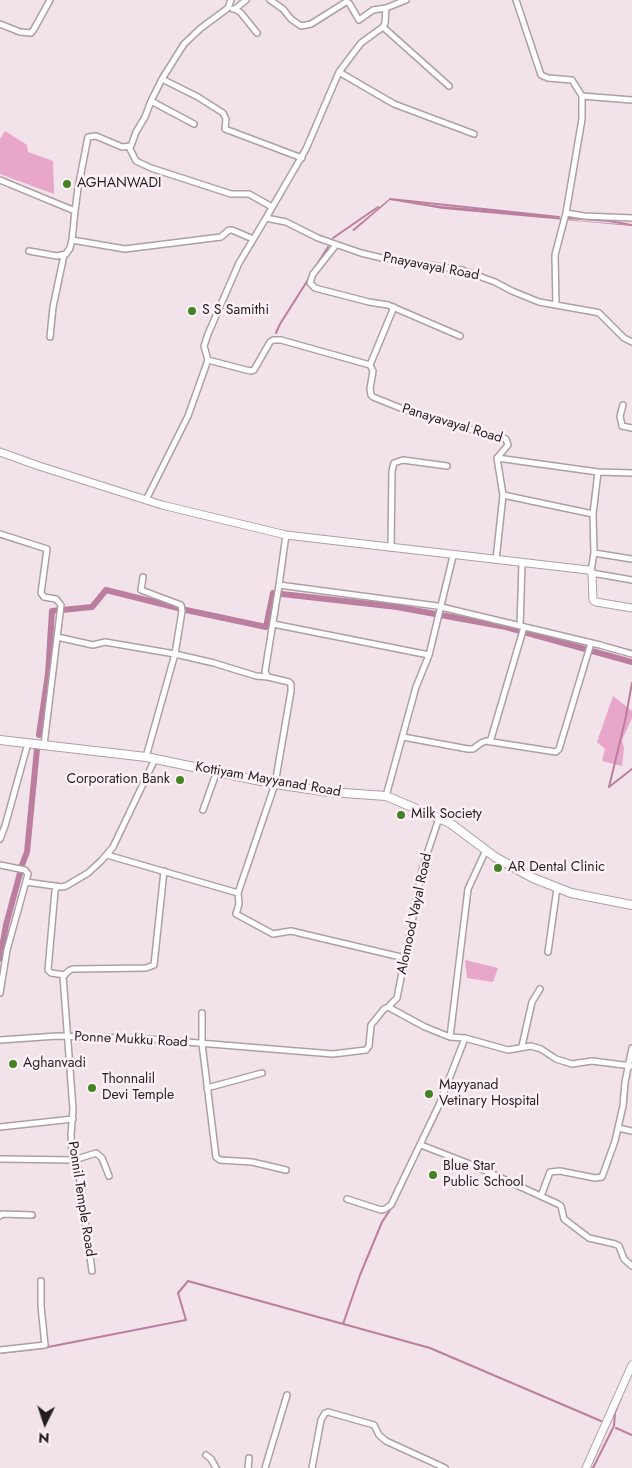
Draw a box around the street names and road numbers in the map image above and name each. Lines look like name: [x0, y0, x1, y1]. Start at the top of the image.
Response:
street label: Pnayavayal Road: [382, 249, 480, 285]
street label: Panayavayal Road: [400, 401, 504, 447]
street label: Kottiyam Mayyanad Road: [194, 759, 342, 801]
street label: Alomood Vayal Road: [394, 852, 436, 976]
street label: Ponne Mukku Road: [74, 1029, 188, 1051]
street label: Ponnil Temple Road: [64, 1140, 98, 1258]

